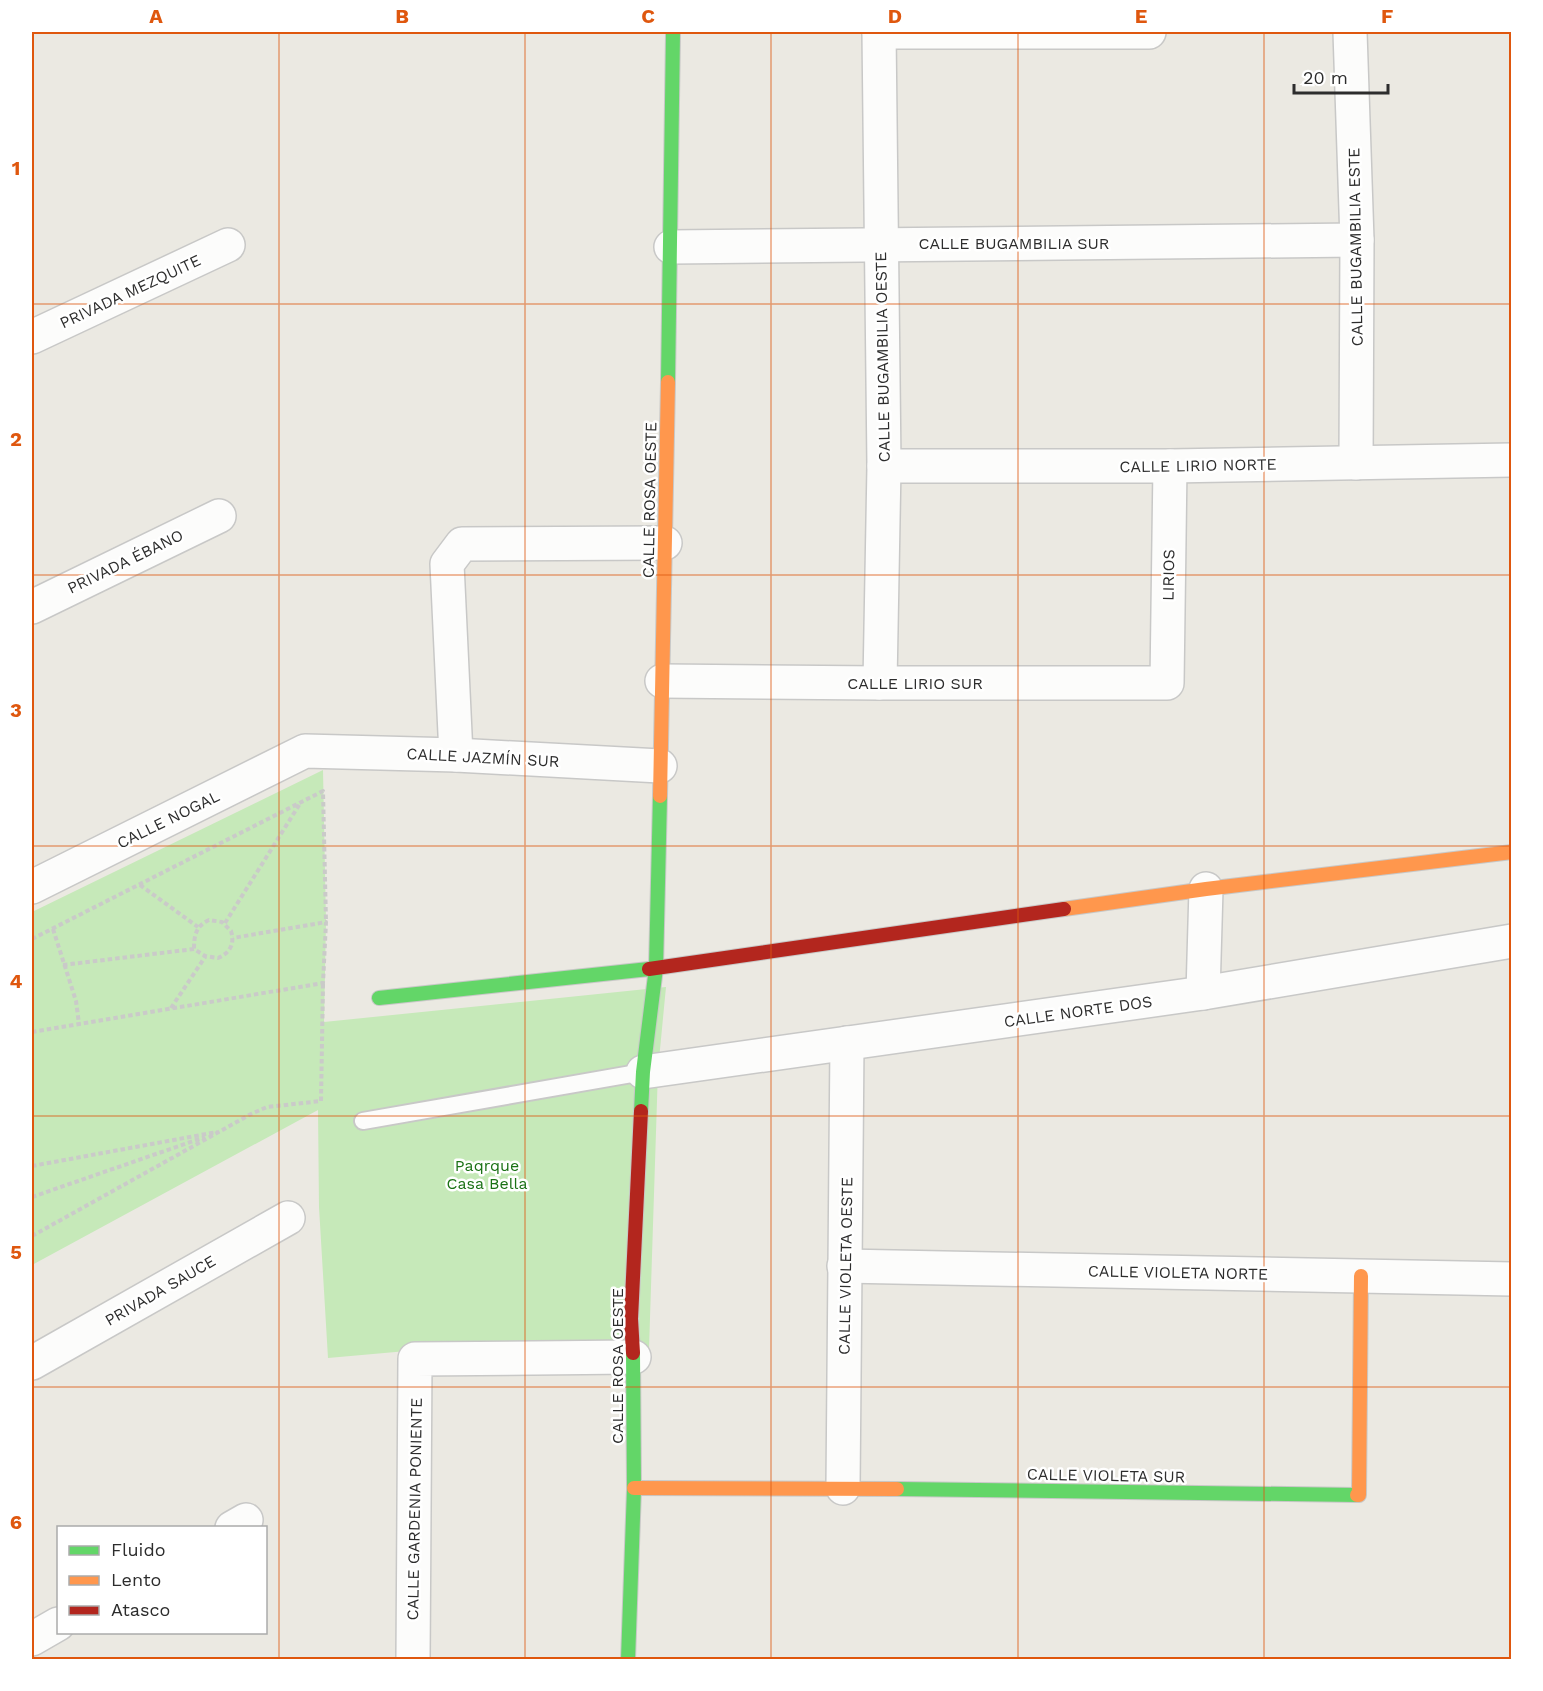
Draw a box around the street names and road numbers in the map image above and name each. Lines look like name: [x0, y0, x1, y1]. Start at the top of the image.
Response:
street label: CALLE BUGAMBILIA ESTE: [1344, 148, 1367, 346]
street label: CALLE BUGAMBILIA SUR: [918, 234, 1110, 253]
street label: PRIVADA MEZQUITE: [57, 250, 204, 332]
street label: CALLE BUGAMBILIA OESTE: [871, 252, 894, 462]
street label: CALLE ROSA OESTE: [639, 422, 660, 578]
street label: CALLE LIRIO NORTE: [1119, 455, 1277, 476]
street label: PRIVADA ÉBANO: [64, 525, 186, 598]
street label: LIRIOS: [1159, 549, 1178, 601]
street label: CALLE LIRIO SUR: [847, 674, 983, 693]
street label: CALLE JAZMÍN SUR: [406, 744, 560, 771]
street label: CALLE NOGAL: [114, 786, 223, 852]
street label: CALLE NORTE DOS: [1003, 992, 1153, 1031]
street label: CALLE VIOLETA OESTE: [834, 1177, 857, 1355]
street label: PRIVADA SAUCE: [102, 1251, 219, 1330]
street label: CALLE VIOLETA NORTE: [1088, 1261, 1268, 1284]
street label: CALLE ROSA OESTE: [608, 1288, 627, 1444]
street label: CALLE GARDENIA PONIENTE: [403, 1397, 426, 1621]
street label: CALLE VIOLETA SUR: [1027, 1465, 1185, 1486]

